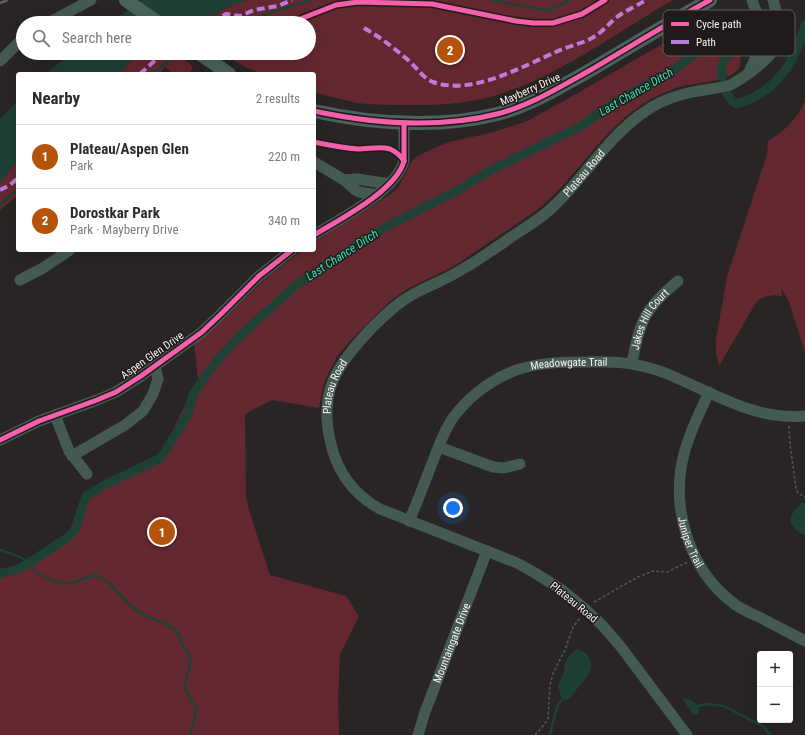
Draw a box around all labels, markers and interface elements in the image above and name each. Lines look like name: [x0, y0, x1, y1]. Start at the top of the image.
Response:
legend: [663, 10, 795, 56]
search box: [16, 16, 316, 60]
text: Cycle path: [696, 18, 741, 31]
icon: search: [30, 27, 52, 49]
text: Search here: [62, 29, 132, 47]
pin: 2: [437, 35, 463, 65]
text: Path: [696, 36, 716, 49]
water label: Last Chance Ditch: [596, 65, 676, 119]
street label: Mayberry Drive: [498, 70, 562, 109]
text: Nearby: [32, 88, 80, 108]
text: 2 results: [256, 91, 300, 106]
text: Plateau/Aspen Glen: [70, 140, 189, 158]
street label: Plateau Road: [561, 147, 608, 199]
text: 1: [42, 149, 48, 164]
text: 220 m: [268, 149, 300, 164]
text: Park: [70, 158, 93, 173]
text: Dorostkar Park: [70, 204, 160, 222]
text: 2: [42, 213, 48, 228]
text: 340 m: [268, 213, 300, 228]
text: Park · Mayberry Drive: [70, 222, 179, 237]
water label: Last Chance Ditch: [303, 226, 381, 284]
street label: Jakes Hill Court: [629, 286, 672, 351]
street label: Aspen Glen Drive: [118, 329, 186, 382]
street label: Meadowgate Trail: [529, 356, 608, 373]
street label: Plateau Road: [321, 357, 350, 414]
your location: [443, 498, 463, 518]
street label: Juniper Trail: [675, 516, 706, 570]
pin: 1: [149, 517, 175, 547]
street label: Plateau Road: [547, 579, 600, 626]
street label: Mountaingate Drive: [431, 601, 473, 685]
map controls: [757, 651, 793, 723]
button: +: [757, 651, 793, 687]
button: −: [757, 687, 793, 723]

